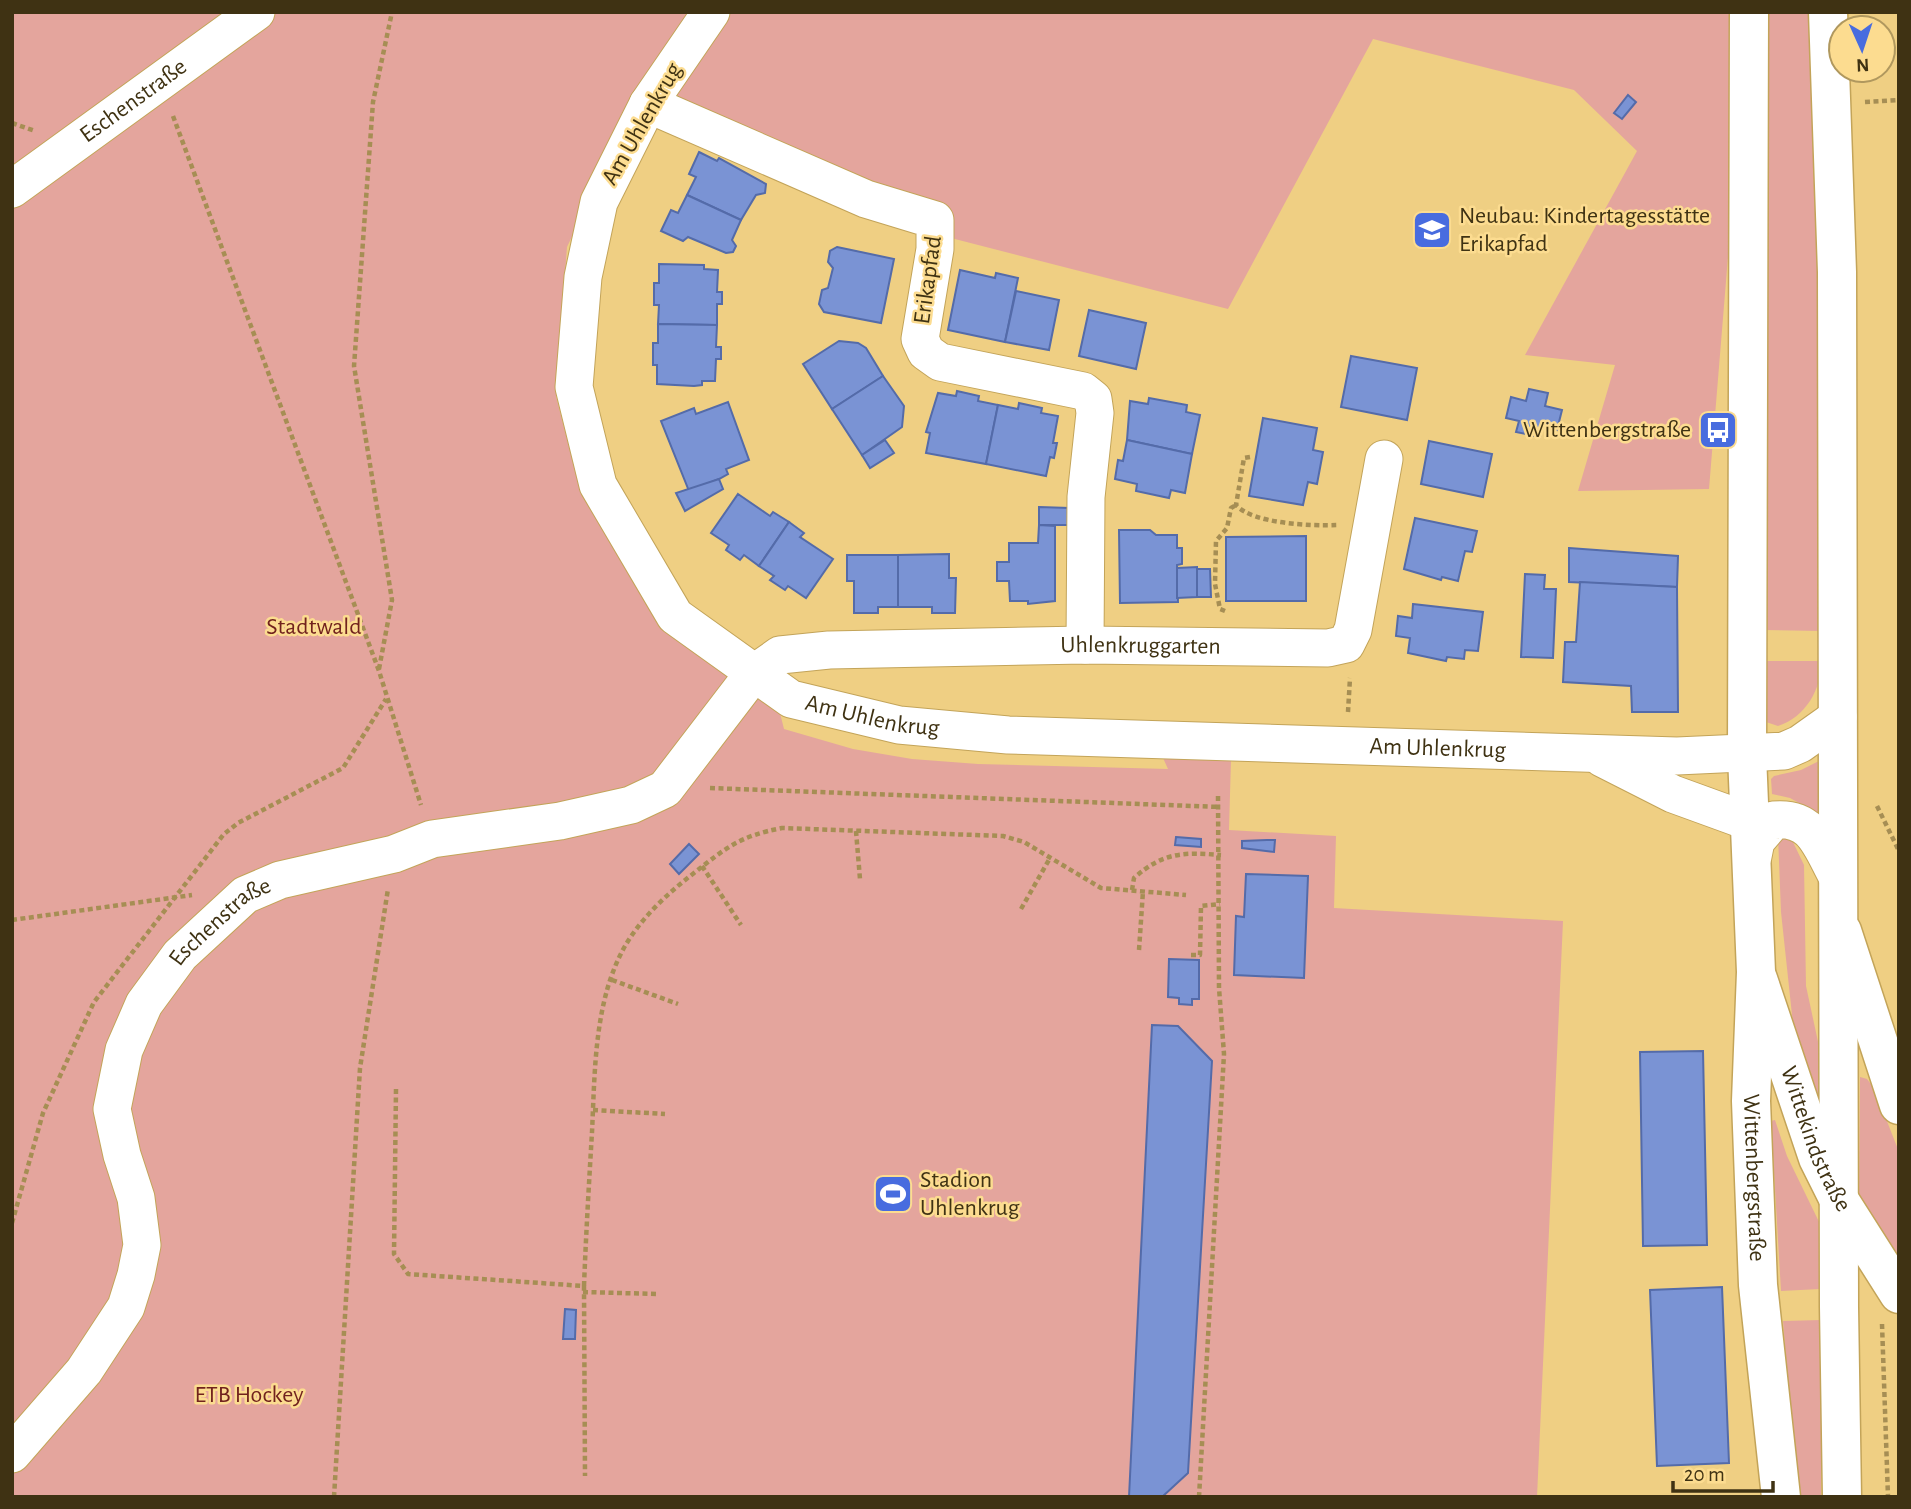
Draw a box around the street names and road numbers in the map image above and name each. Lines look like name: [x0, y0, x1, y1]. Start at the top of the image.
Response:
street label: Eschenstraße: [76, 54, 191, 147]
street label: Am Uhlenkrug: [598, 59, 687, 189]
street label: Erikapfad: [910, 234, 946, 326]
street label: Uhlenkruggarten: [1060, 633, 1221, 659]
street label: Am Uhlenkrug: [803, 691, 941, 741]
street label: Am Uhlenkrug: [1369, 734, 1506, 763]
street label: Eschenstraße: [164, 873, 274, 970]
street label: Wittekindstraße: [1776, 1063, 1855, 1216]
street label: Wittenbergstraße: [1739, 1093, 1769, 1262]

